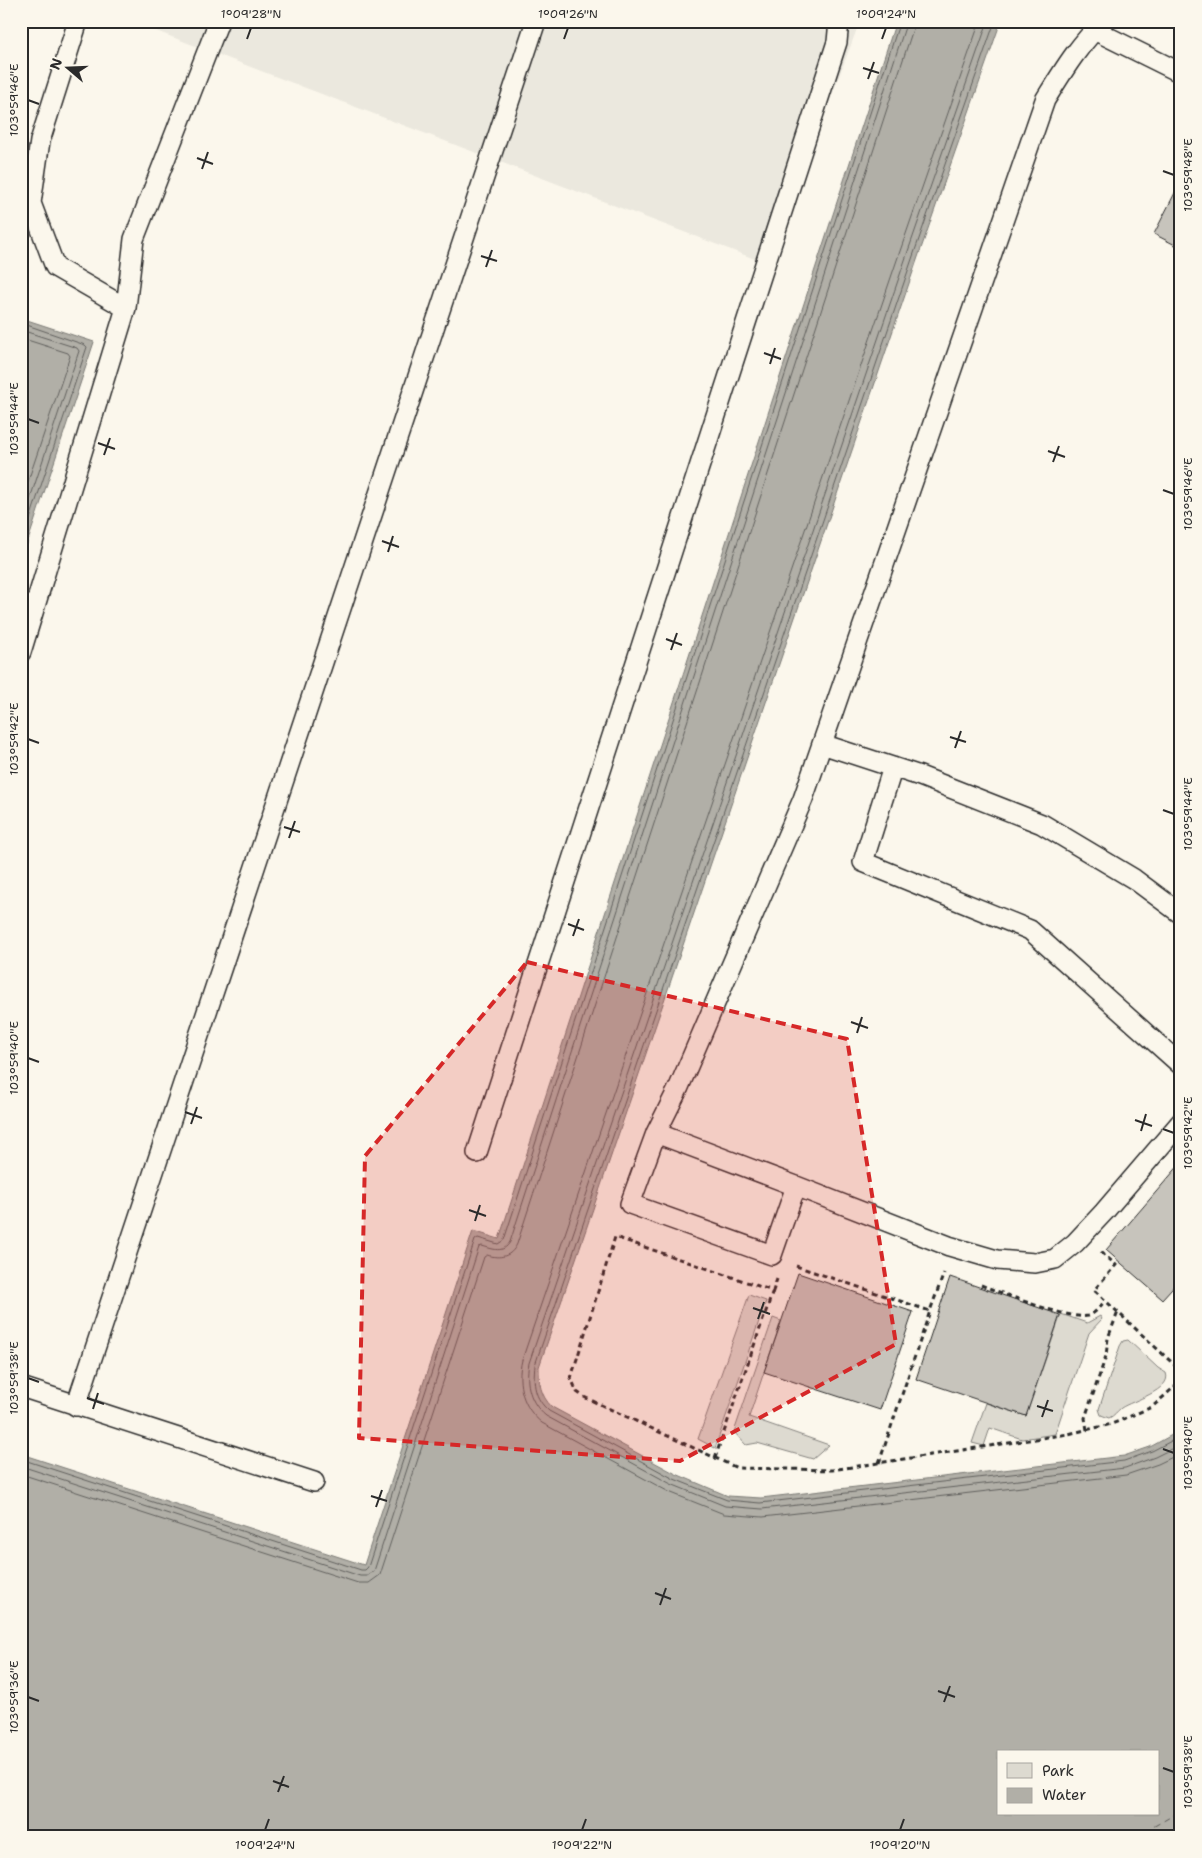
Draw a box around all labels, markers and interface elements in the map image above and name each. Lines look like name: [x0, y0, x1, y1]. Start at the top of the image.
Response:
text: 1°09'28"N: [221, 6, 281, 22]
text: 1°09'26"N: [538, 6, 598, 22]
text: 1°09'24"N: [856, 6, 916, 22]
north arrow: [42, 42, 92, 92]
text: N: [45, 56, 66, 72]
text: 103°59'46"E: [6, 64, 22, 136]
text: 103°59'48"E: [1180, 138, 1196, 212]
text: 103°59'44"E: [6, 382, 22, 456]
text: 103°59'46"E: [1180, 458, 1196, 530]
text: 103°59'42"E: [6, 703, 22, 775]
text: 103°59'44"E: [1180, 777, 1196, 851]
text: 103°59'40"E: [6, 1021, 22, 1095]
text: 103°59'42"E: [1180, 1097, 1196, 1169]
text: 103°59'38"E: [6, 1341, 22, 1415]
text: 103°59'40"E: [1180, 1416, 1196, 1490]
text: 103°59'36"E: [6, 1660, 22, 1734]
text: 103°59'38"E: [1180, 1735, 1196, 1809]
legend: [997, 1750, 1160, 1816]
text: Park: [1042, 1761, 1074, 1781]
text: Water: [1042, 1785, 1086, 1805]
text: 1°09'24"N: [235, 1837, 295, 1853]
text: 1°09'22"N: [552, 1837, 612, 1853]
text: 1°09'20"N: [870, 1837, 930, 1853]

